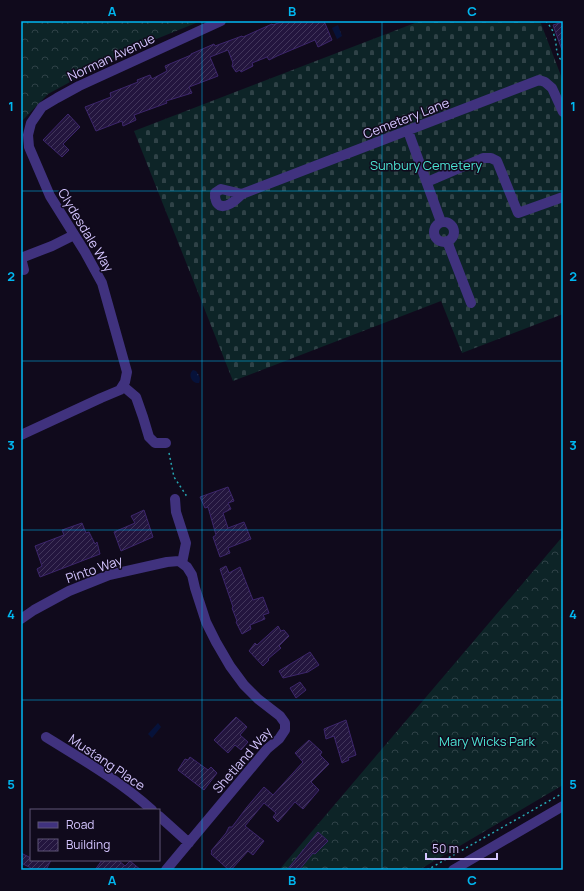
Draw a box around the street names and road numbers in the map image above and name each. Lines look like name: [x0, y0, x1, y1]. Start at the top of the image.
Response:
street label: Norman Avenue: [64, 29, 158, 85]
street label: Cemetery Lane: [360, 93, 452, 143]
street label: Clydesdale Way: [54, 185, 118, 275]
street label: Pinto Way: [63, 551, 125, 587]
street label: Shetland Way: [208, 723, 276, 797]
street label: Mustang Place: [65, 730, 149, 794]

